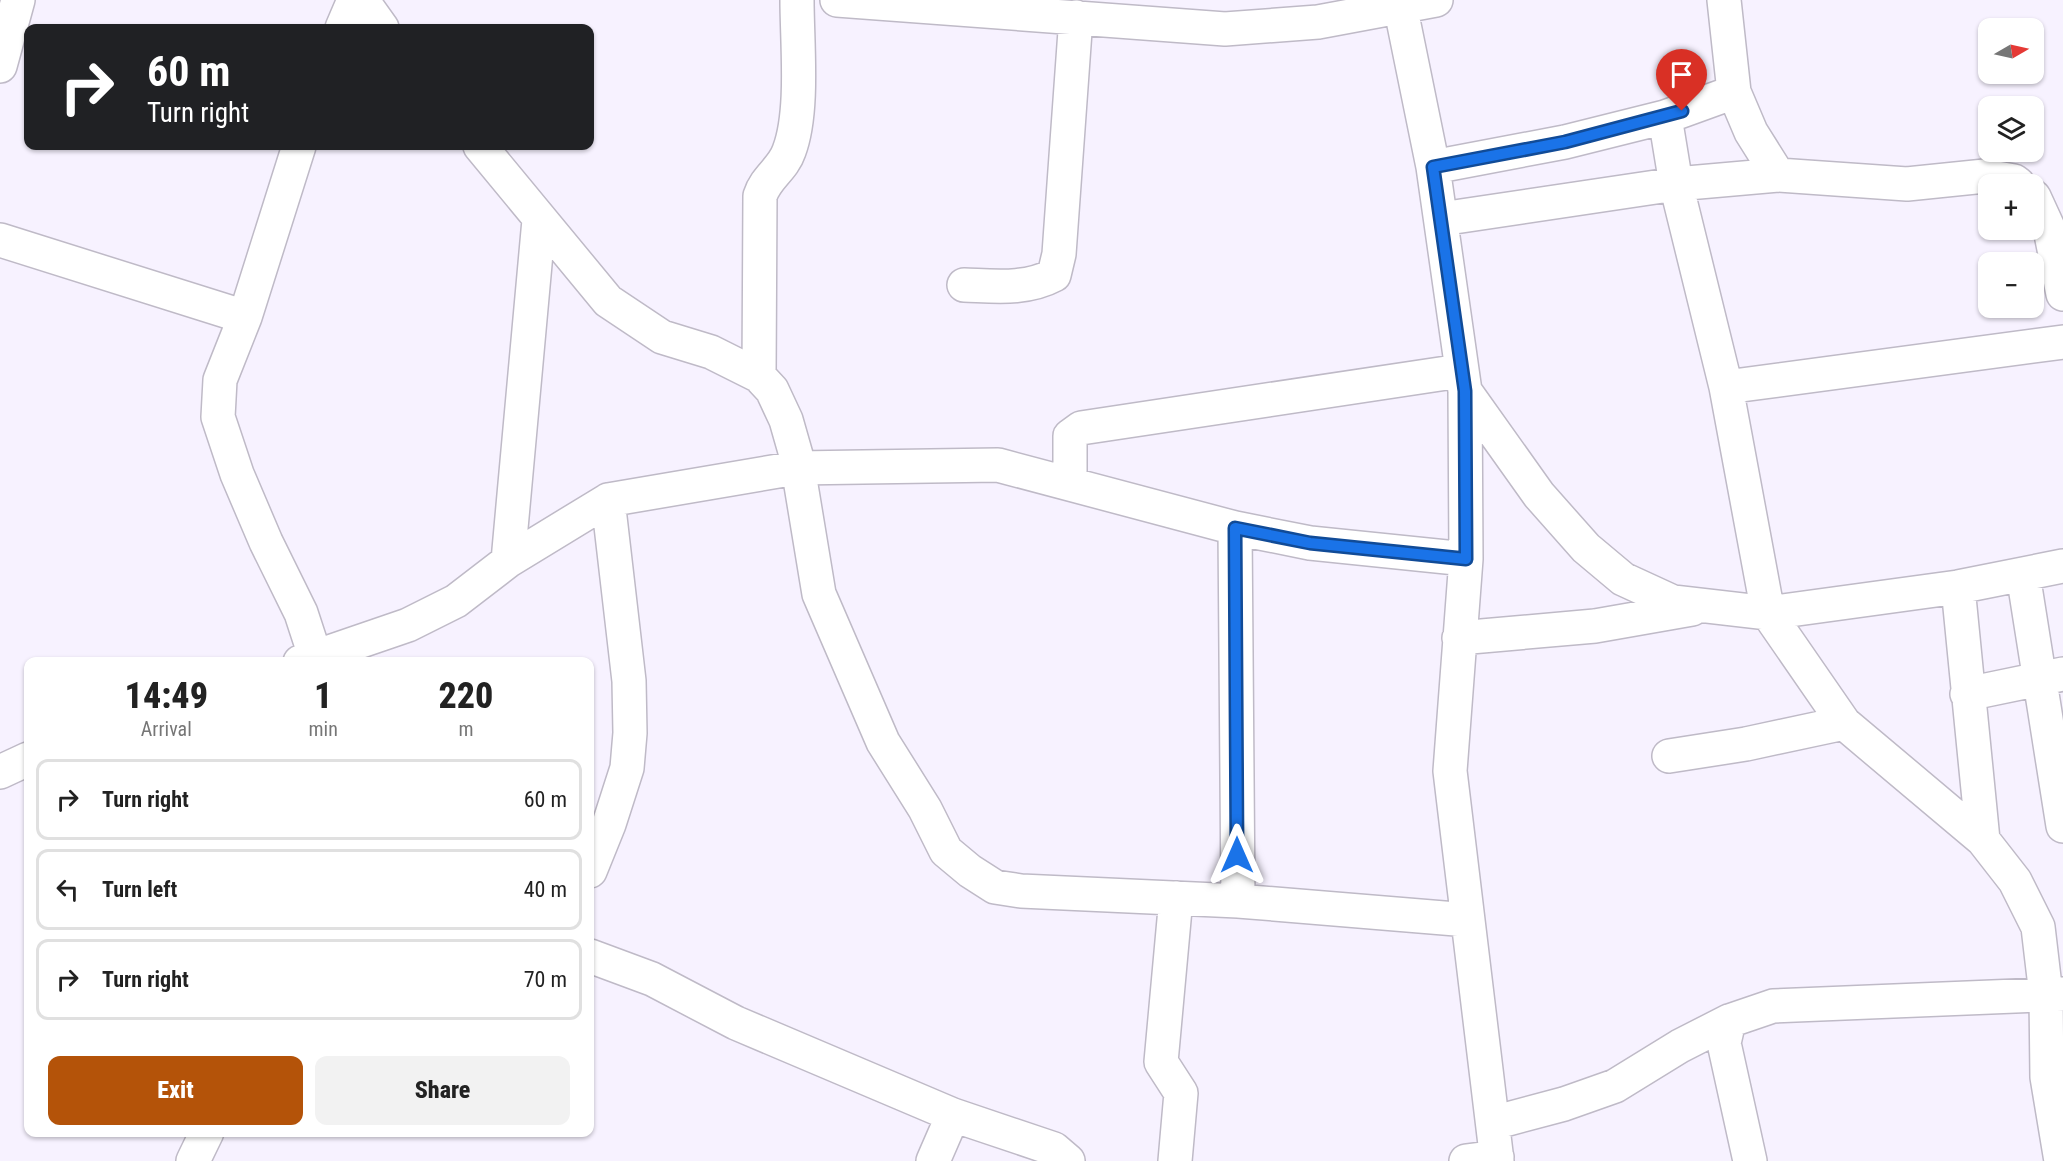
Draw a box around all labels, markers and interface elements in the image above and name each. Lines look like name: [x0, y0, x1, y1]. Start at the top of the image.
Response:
north arrow: [1978, 18, 2044, 84]
map controls: [1978, 18, 2044, 318]
text: 60 m: [147, 47, 230, 96]
icon: right: [48, 48, 126, 126]
pin: [1656, 49, 1707, 111]
icon: arrive: [1665, 58, 1698, 91]
button: layers: [1978, 96, 2044, 162]
text: Turn right: [147, 97, 249, 129]
button: +: [1978, 174, 2044, 240]
button: −: [1978, 252, 2044, 318]
text: 14:49: [125, 675, 208, 717]
text: 1: [314, 675, 332, 717]
text: 220: [438, 675, 493, 717]
text: Arrival: [141, 717, 192, 741]
text: min: [309, 717, 338, 741]
text: m: [458, 717, 473, 741]
icon: right: [51, 783, 84, 816]
text: Turn right: [102, 787, 189, 812]
text: 60 m: [524, 787, 567, 812]
position arrow: [1205, 823, 1269, 887]
icon: left: [51, 873, 84, 906]
text: Turn left: [102, 877, 177, 902]
text: 40 m: [524, 877, 567, 902]
icon: right: [51, 963, 84, 996]
text: Turn right: [102, 967, 189, 992]
text: 70 m: [524, 967, 567, 992]
button: Exit: [48, 1056, 303, 1125]
button: Share: [315, 1056, 570, 1125]

